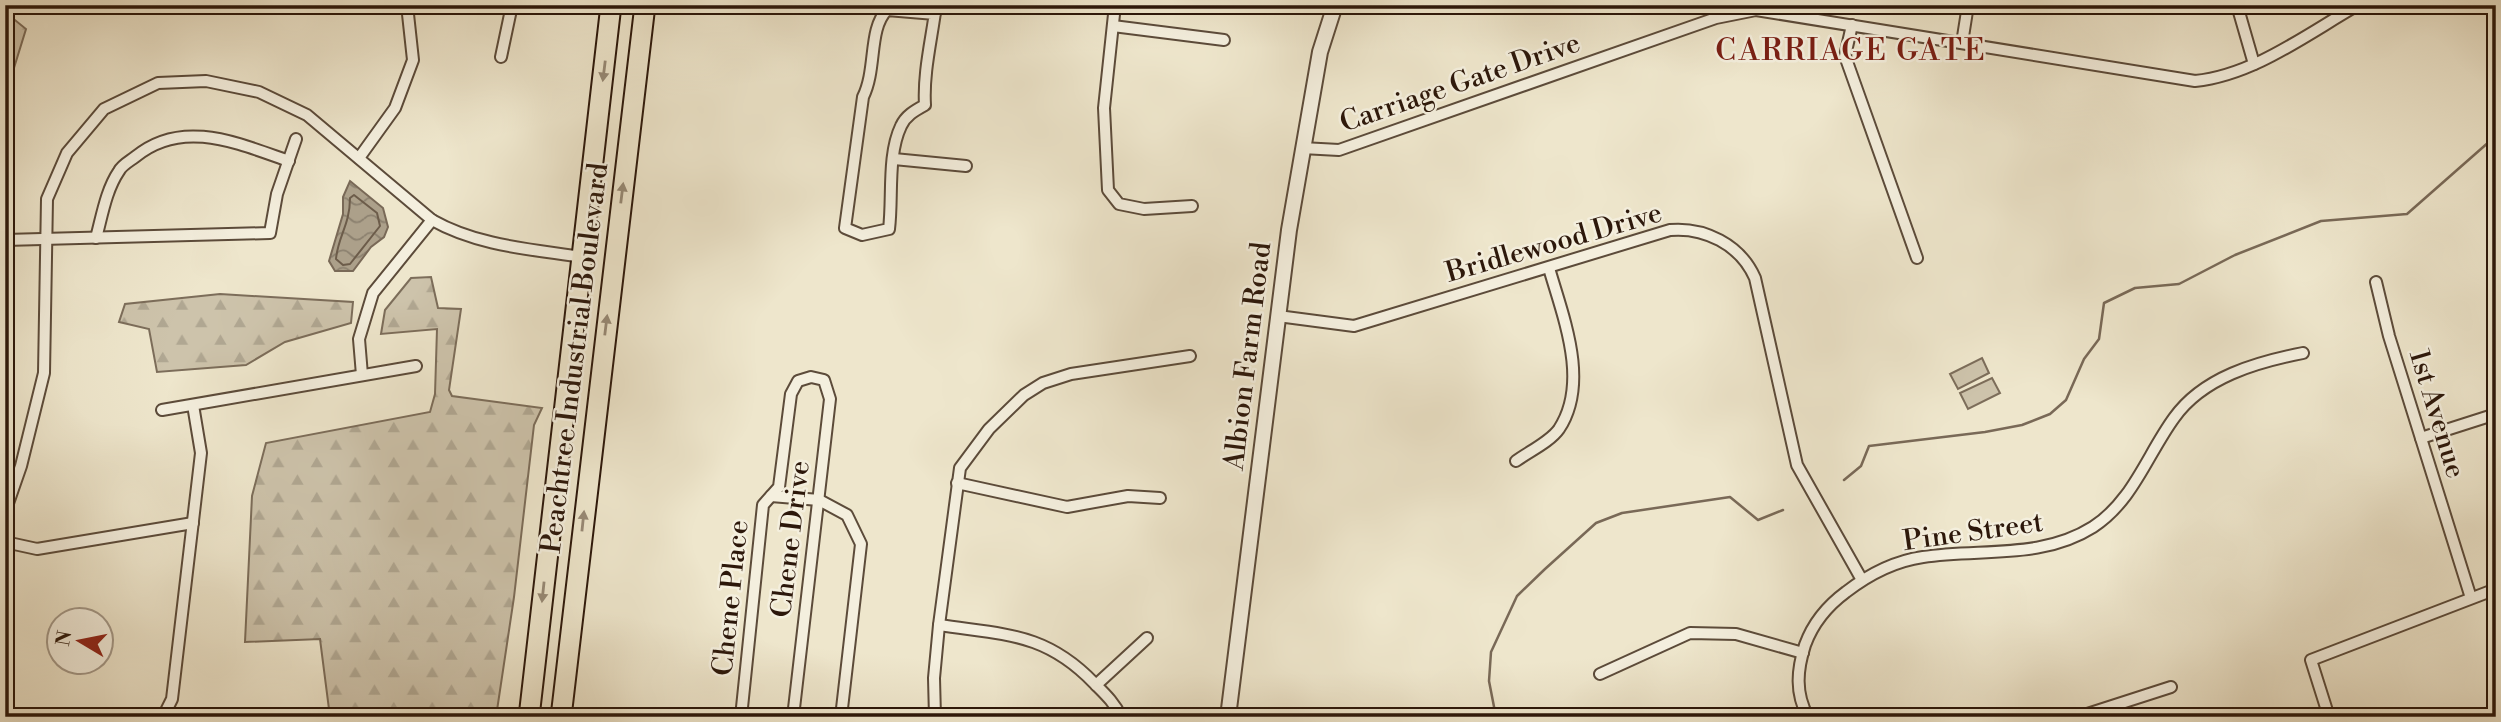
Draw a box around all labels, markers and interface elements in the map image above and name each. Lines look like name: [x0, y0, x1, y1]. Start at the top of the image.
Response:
street label: Carriage Gate Drive: [1335, 25, 1585, 141]
district label: CARRIAGE GATE: [1715, 32, 1987, 70]
one-way arrow: [598, 60, 609, 82]
street label: Peachtree Industrial Boulevard: [534, 161, 616, 555]
one-way arrow: [617, 182, 628, 204]
street label: Bridlewood Drive: [1441, 195, 1666, 291]
street label: Albion Farm Road: [1217, 240, 1279, 473]
one-way arrow: [601, 314, 612, 336]
street label: 1st Avenue: [2401, 346, 2473, 482]
street label: Chene Drive: [764, 458, 818, 620]
street label: Pine Street: [1901, 505, 2045, 559]
one-way arrow: [578, 509, 589, 531]
street label: Chene Place: [705, 518, 757, 678]
one-way arrow: [537, 581, 548, 603]
north arrow: [46, 606, 116, 676]
text: N: [51, 629, 77, 648]

